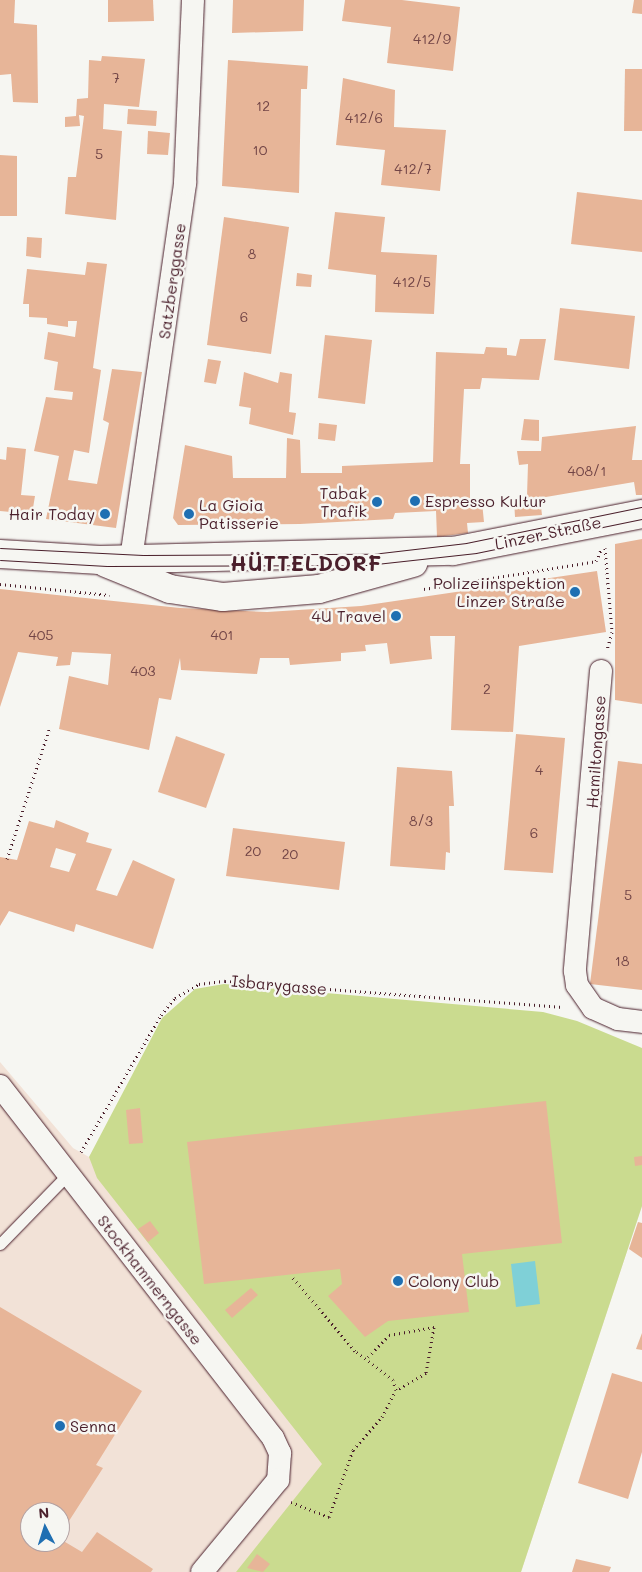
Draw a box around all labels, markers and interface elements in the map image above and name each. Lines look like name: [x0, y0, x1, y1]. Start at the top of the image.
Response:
house number: 412/9: [413, 31, 451, 47]
house number: 7: [112, 70, 120, 86]
house number: 12: [256, 98, 270, 114]
house number: 412/6: [345, 110, 383, 126]
house number: 10: [253, 142, 267, 158]
house number: 5: [95, 146, 103, 162]
house number: 412/7: [394, 161, 432, 177]
street label: Satzberggasse: [154, 222, 190, 340]
house number: 8: [248, 246, 256, 262]
house number: 412/5: [393, 274, 431, 290]
house number: 6: [240, 309, 248, 325]
house number: 408/1: [568, 463, 606, 479]
place label: Tabak Trafik: [319, 483, 367, 521]
place label: Espresso Kultur: [425, 491, 546, 511]
place label: La Gioia Patisserie: [199, 495, 279, 533]
marker: Espresso Kultur: [409, 495, 421, 507]
marker: Tabak Trafik: [371, 496, 383, 508]
place label: Hair Today: [9, 504, 95, 524]
marker: Hair Today: [99, 508, 111, 520]
marker: La Gioia Patisserie: [183, 508, 195, 520]
street label: Linzer Straße: [493, 512, 603, 554]
district label: HÜTTELDORF: [229, 550, 383, 576]
place label: Polizeiinspektion Linzer Straße: [433, 573, 565, 611]
marker: Polizeiinspektion Linzer Straße: [569, 586, 581, 598]
place label: 4U Travel: [312, 606, 386, 626]
marker: 4U Travel: [390, 610, 402, 622]
house number: 405: [28, 627, 54, 643]
house number: 401: [210, 627, 234, 643]
house number: 403: [130, 663, 156, 679]
house number: 2: [483, 681, 491, 697]
street label: Hamiltongasse: [582, 695, 610, 809]
house number: 4: [535, 762, 543, 778]
house number: 8/3: [409, 813, 433, 829]
house number: 6: [530, 825, 538, 841]
house number: 20: [245, 843, 261, 859]
house number: 20: [282, 846, 298, 862]
house number: 5: [624, 887, 632, 903]
house number: 18: [615, 953, 629, 969]
street label: Isbarygasse: [230, 971, 328, 999]
street label: Stockhammerngasse: [93, 1211, 207, 1349]
place label: Colony Club: [408, 1271, 499, 1291]
marker: Colony Club: [392, 1275, 404, 1287]
place label: Senna: [70, 1416, 117, 1436]
marker: Senna: [54, 1420, 66, 1432]
north arrow: [20, 1502, 70, 1552]
text: N: [38, 1503, 50, 1522]

